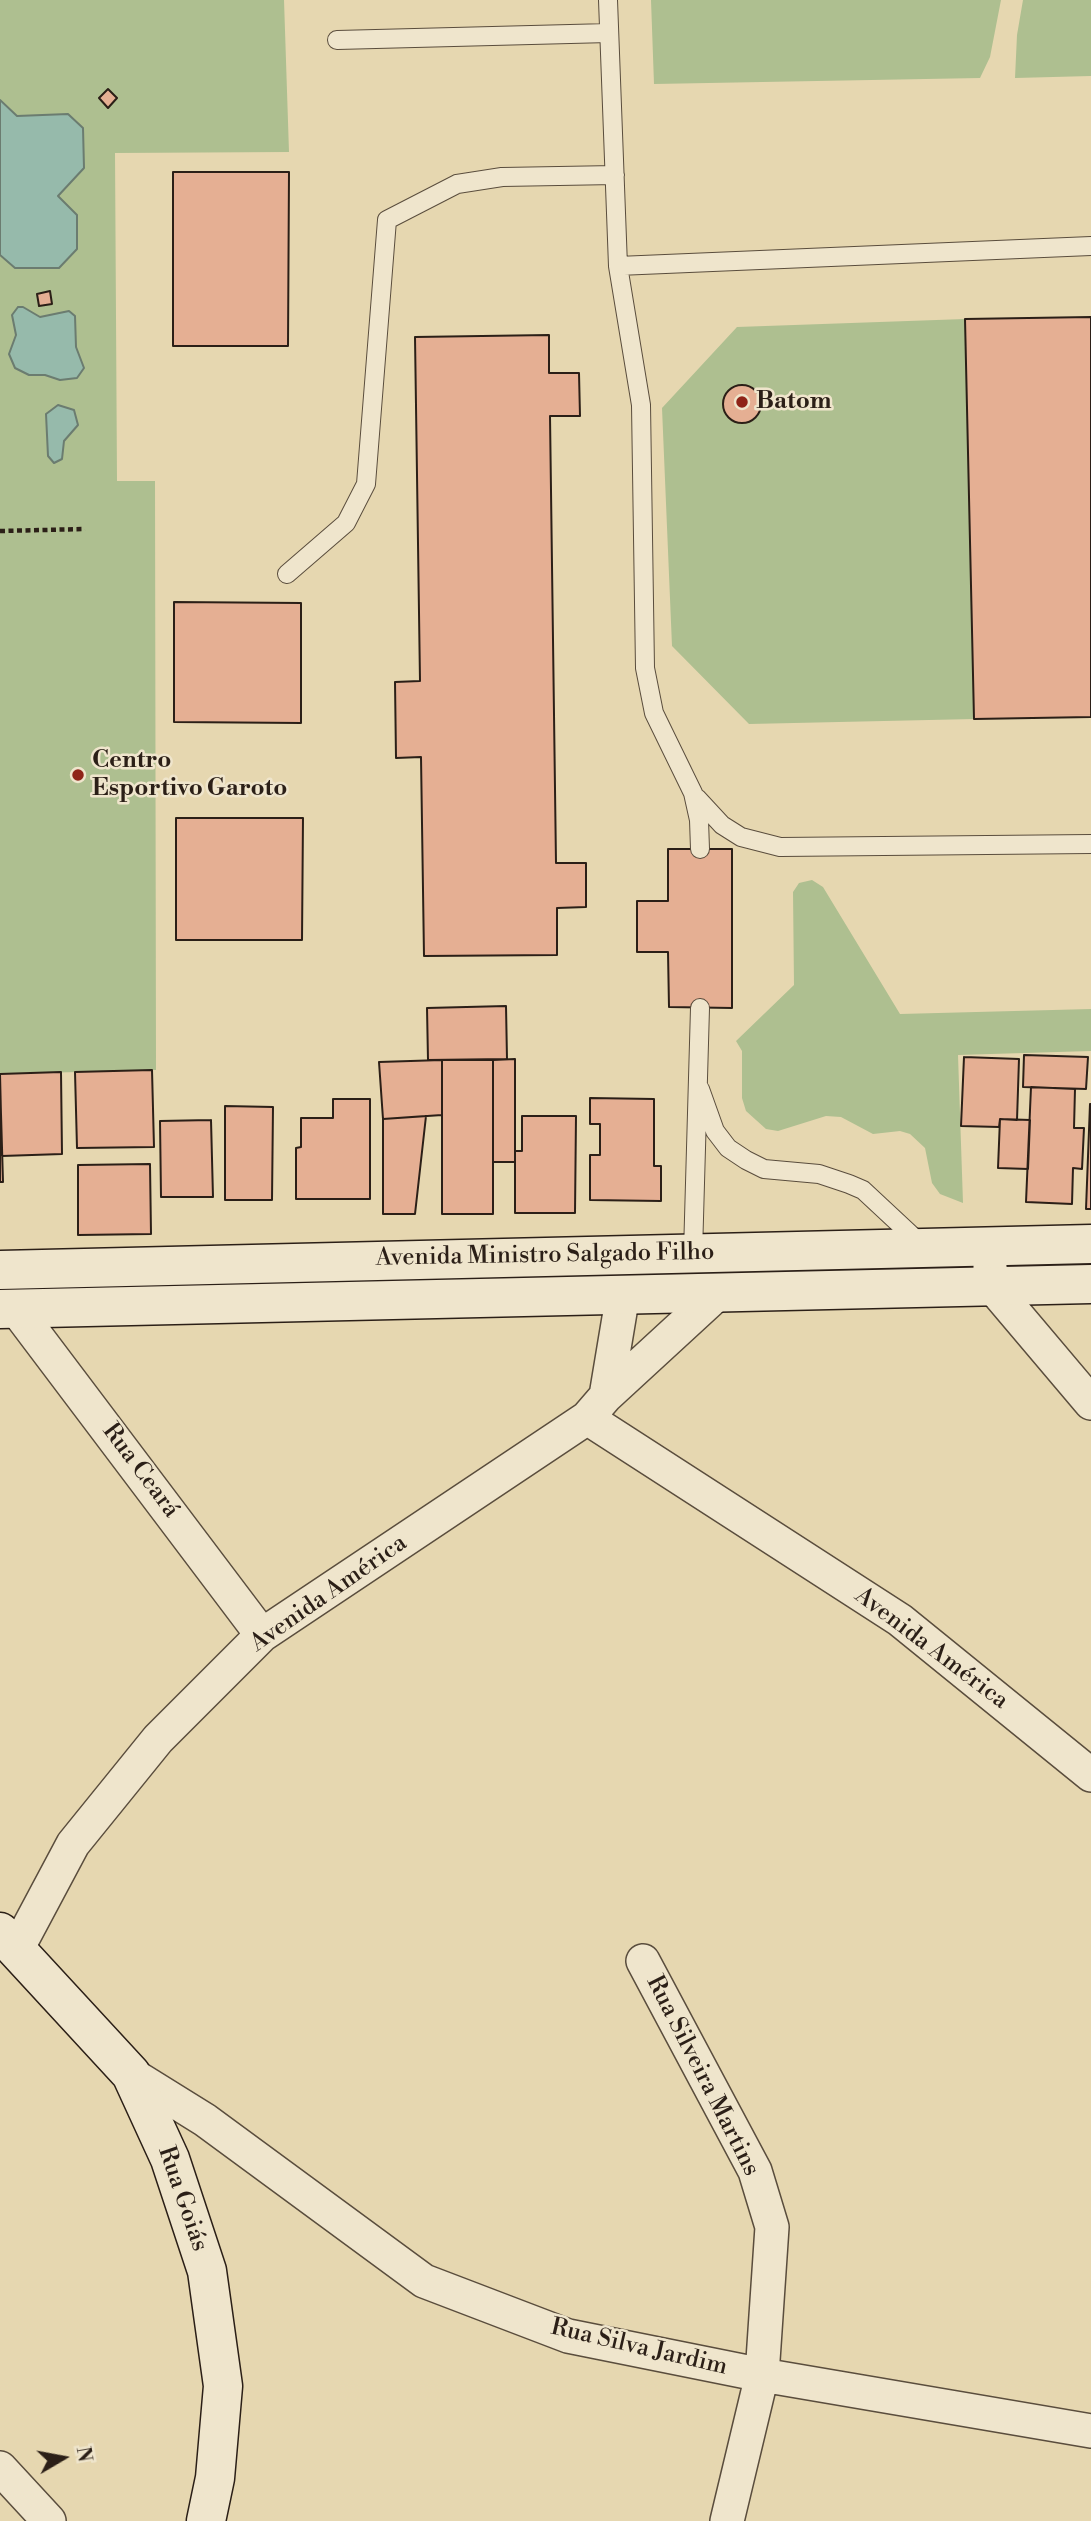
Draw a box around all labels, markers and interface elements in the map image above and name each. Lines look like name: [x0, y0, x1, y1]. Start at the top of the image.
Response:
place label: Batom: [756, 388, 832, 416]
marker: Batom: [734, 394, 750, 410]
place label: Centro Esportivo Garoto: [92, 747, 287, 803]
marker: Centro Esportivo Garoto: [70, 767, 86, 783]
street label: Avenida Ministro Salgado Filho: [375, 1239, 715, 1273]
street label: Rua Ceará: [95, 1418, 185, 1524]
street label: Avenida América: [245, 1529, 413, 1659]
street label: Avenida América: [849, 1582, 1013, 1716]
street label: Rua Silveira Martins: [639, 1971, 765, 2181]
street label: Rua Goiás: [151, 2143, 213, 2255]
street label: Rua Silva Jardim: [548, 2314, 730, 2382]
north arrow: [28, 2423, 98, 2493]
text: N: [71, 2445, 97, 2464]

